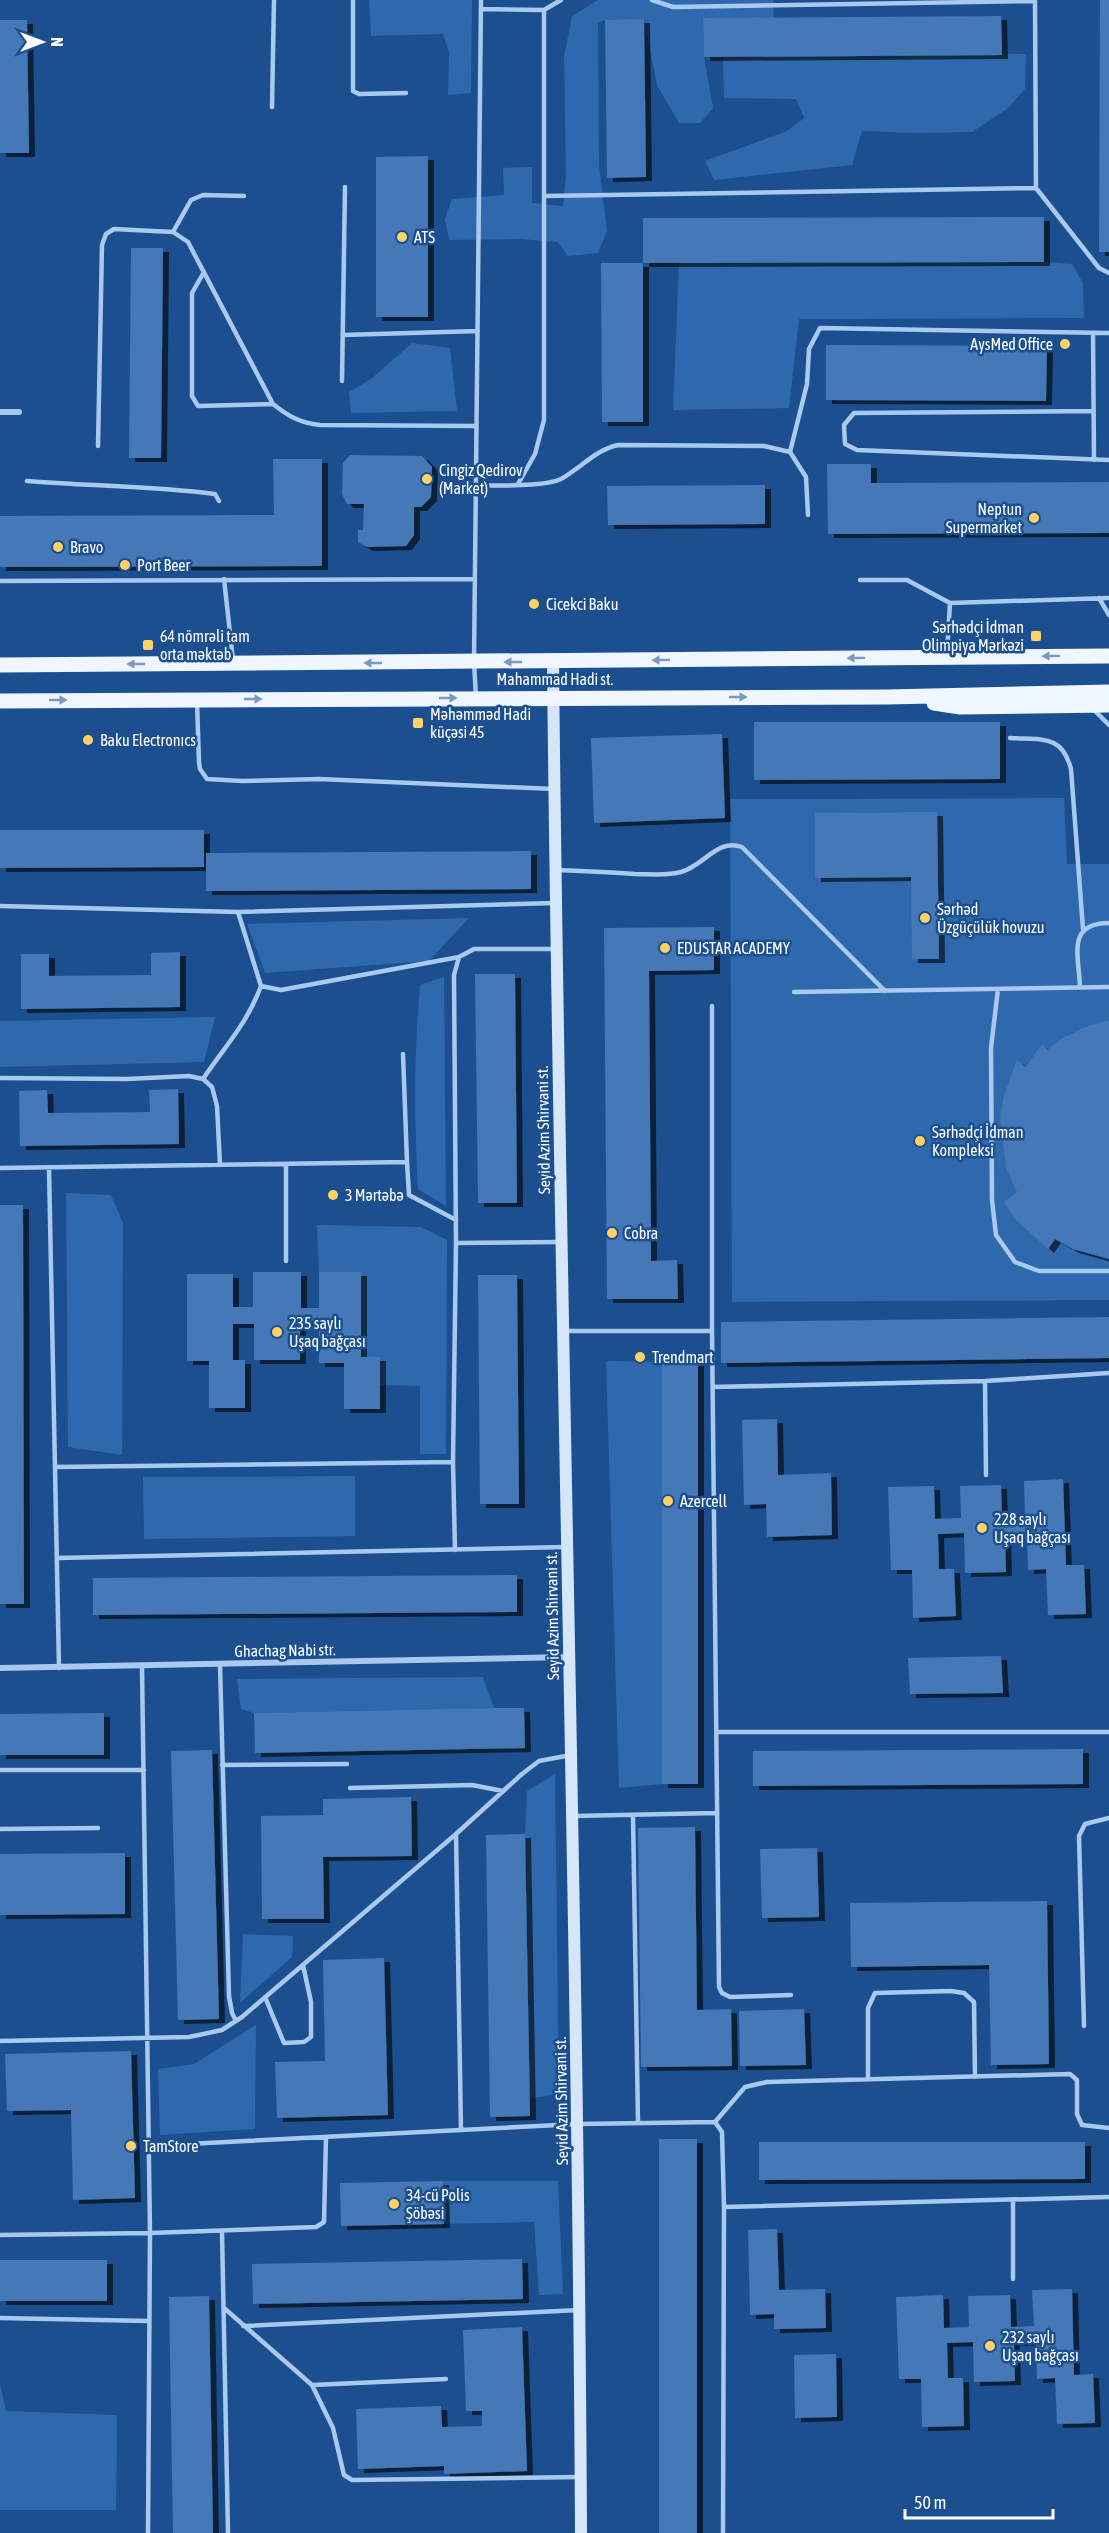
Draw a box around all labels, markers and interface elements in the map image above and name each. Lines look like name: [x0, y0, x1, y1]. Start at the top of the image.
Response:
north arrow: [12, 12, 72, 72]
text: N: [48, 37, 66, 47]
place label: ATS: [414, 228, 435, 246]
marker: ATS: [395, 230, 409, 244]
place label: AysMed Office: [970, 335, 1053, 354]
marker: AysMed Office: [1058, 337, 1072, 351]
place label: Cingiz Qedirov (Market): [439, 461, 523, 498]
marker: Cingiz Qedirov (Market): [420, 472, 434, 486]
place label: Neptun Supermarket: [946, 500, 1022, 537]
marker: Neptun Supermarket: [1027, 511, 1041, 525]
place label: Bravo: [70, 538, 103, 556]
marker: Bravo: [51, 540, 65, 554]
place label: Port Beer: [137, 556, 191, 574]
marker: Port Beer: [118, 558, 132, 572]
place label: Cicekci Baku: [546, 595, 618, 613]
marker: Cicekci Baku: [527, 597, 541, 611]
place label: Sərhədçi İdman Olimpiya Mərkəzi: [922, 618, 1024, 655]
place label: 64 nömrəli tam orta məktəb: [160, 627, 250, 663]
marker: Sərhədçi İdman Olimpiya Mərkəzi: [1029, 629, 1043, 643]
marker: 64 nömrəli tam orta məktəb: [141, 638, 155, 652]
one-way arrow: [1041, 652, 1060, 661]
one-way arrow: [846, 653, 865, 663]
one-way arrow: [651, 655, 670, 665]
one-way arrow: [504, 657, 523, 667]
one-way arrow: [364, 658, 383, 668]
one-way arrow: [127, 659, 146, 669]
street label: Mahammad Hadi st.: [497, 670, 614, 688]
one-way arrow: [728, 692, 747, 702]
one-way arrow: [439, 693, 458, 702]
one-way arrow: [244, 694, 263, 704]
one-way arrow: [49, 695, 68, 705]
place label: Məhəmməd Hadi küçəsi 45: [430, 705, 531, 742]
marker: Məhəmməd Hadi küçəsi 45: [411, 716, 425, 730]
place label: Baku Electronıcs: [100, 731, 196, 749]
marker: Baku Electronıcs: [81, 733, 95, 747]
place label: Sərhəd Üzgüçülük hovuzu: [937, 900, 1045, 937]
marker: Sərhəd Üzgüçülük hovuzu: [918, 911, 932, 925]
place label: EDUSTAR ACADEMY: [677, 939, 791, 957]
marker: EDUSTAR ACADEMY: [658, 941, 672, 955]
street label: Seyid Azim Shirvani st.: [533, 1066, 554, 1194]
place label: Sərhədçi İdman Kompleksi: [932, 1123, 1024, 1160]
marker: Sərhədçi İdman Kompleksi: [913, 1134, 927, 1148]
place label: 3 Mərtəbə: [345, 1186, 404, 1204]
marker: 3 Mərtəbə: [326, 1188, 340, 1202]
place label: Cobra: [624, 1224, 658, 1242]
marker: Cobra: [605, 1226, 619, 1240]
place label: 235 saylı Uşaq bağçası: [289, 1314, 366, 1351]
marker: 235 saylı Uşaq bağçası: [270, 1325, 284, 1339]
place label: Trendmart: [652, 1348, 714, 1366]
marker: Trendmart: [633, 1350, 647, 1364]
place label: Azercell: [680, 1492, 728, 1510]
marker: Azercell: [661, 1494, 675, 1508]
place label: 228 saylı Uşaq bağçası: [994, 1510, 1071, 1547]
marker: 228 saylı Uşaq bağçası: [975, 1521, 989, 1535]
street label: Seyid Azim Shirvani st.: [542, 1552, 563, 1680]
street label: Ghachag Nabi str.: [234, 1640, 336, 1661]
street label: Seyid Azim Shirvani st.: [551, 2037, 572, 2165]
place label: TamStore: [143, 2137, 199, 2155]
marker: TamStore: [124, 2139, 138, 2153]
place label: 34-cü Polis Şöbəsi: [406, 2186, 470, 2223]
marker: 34-cü Polis Şöbəsi: [387, 2197, 401, 2211]
place label: 232 saylı Uşaq bağçası: [1002, 2328, 1079, 2365]
marker: 232 saylı Uşaq bağçası: [983, 2339, 997, 2353]
scale bar: [905, 2482, 1054, 2520]
text: 50 m: [914, 2492, 946, 2513]

